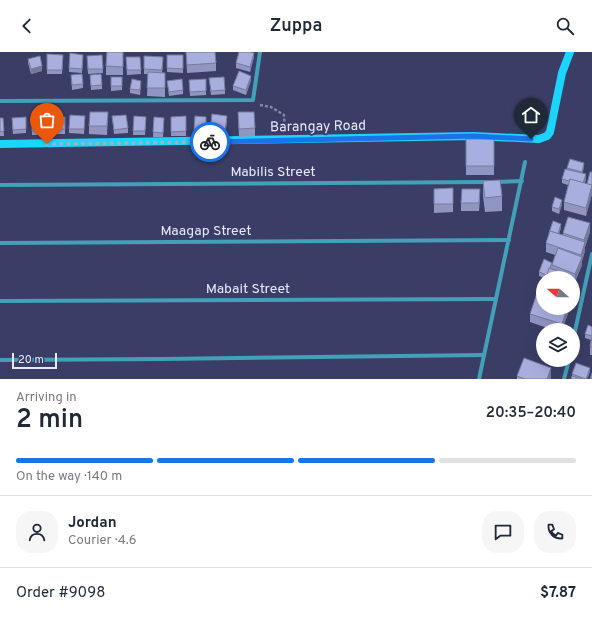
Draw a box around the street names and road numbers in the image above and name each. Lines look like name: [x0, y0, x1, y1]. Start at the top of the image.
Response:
street label: Barangay Road: [270, 118, 366, 136]
street label: Mabilis Street: [230, 164, 316, 181]
street label: Maagap Street: [160, 223, 252, 240]
street label: Mabait Street: [206, 281, 290, 298]

